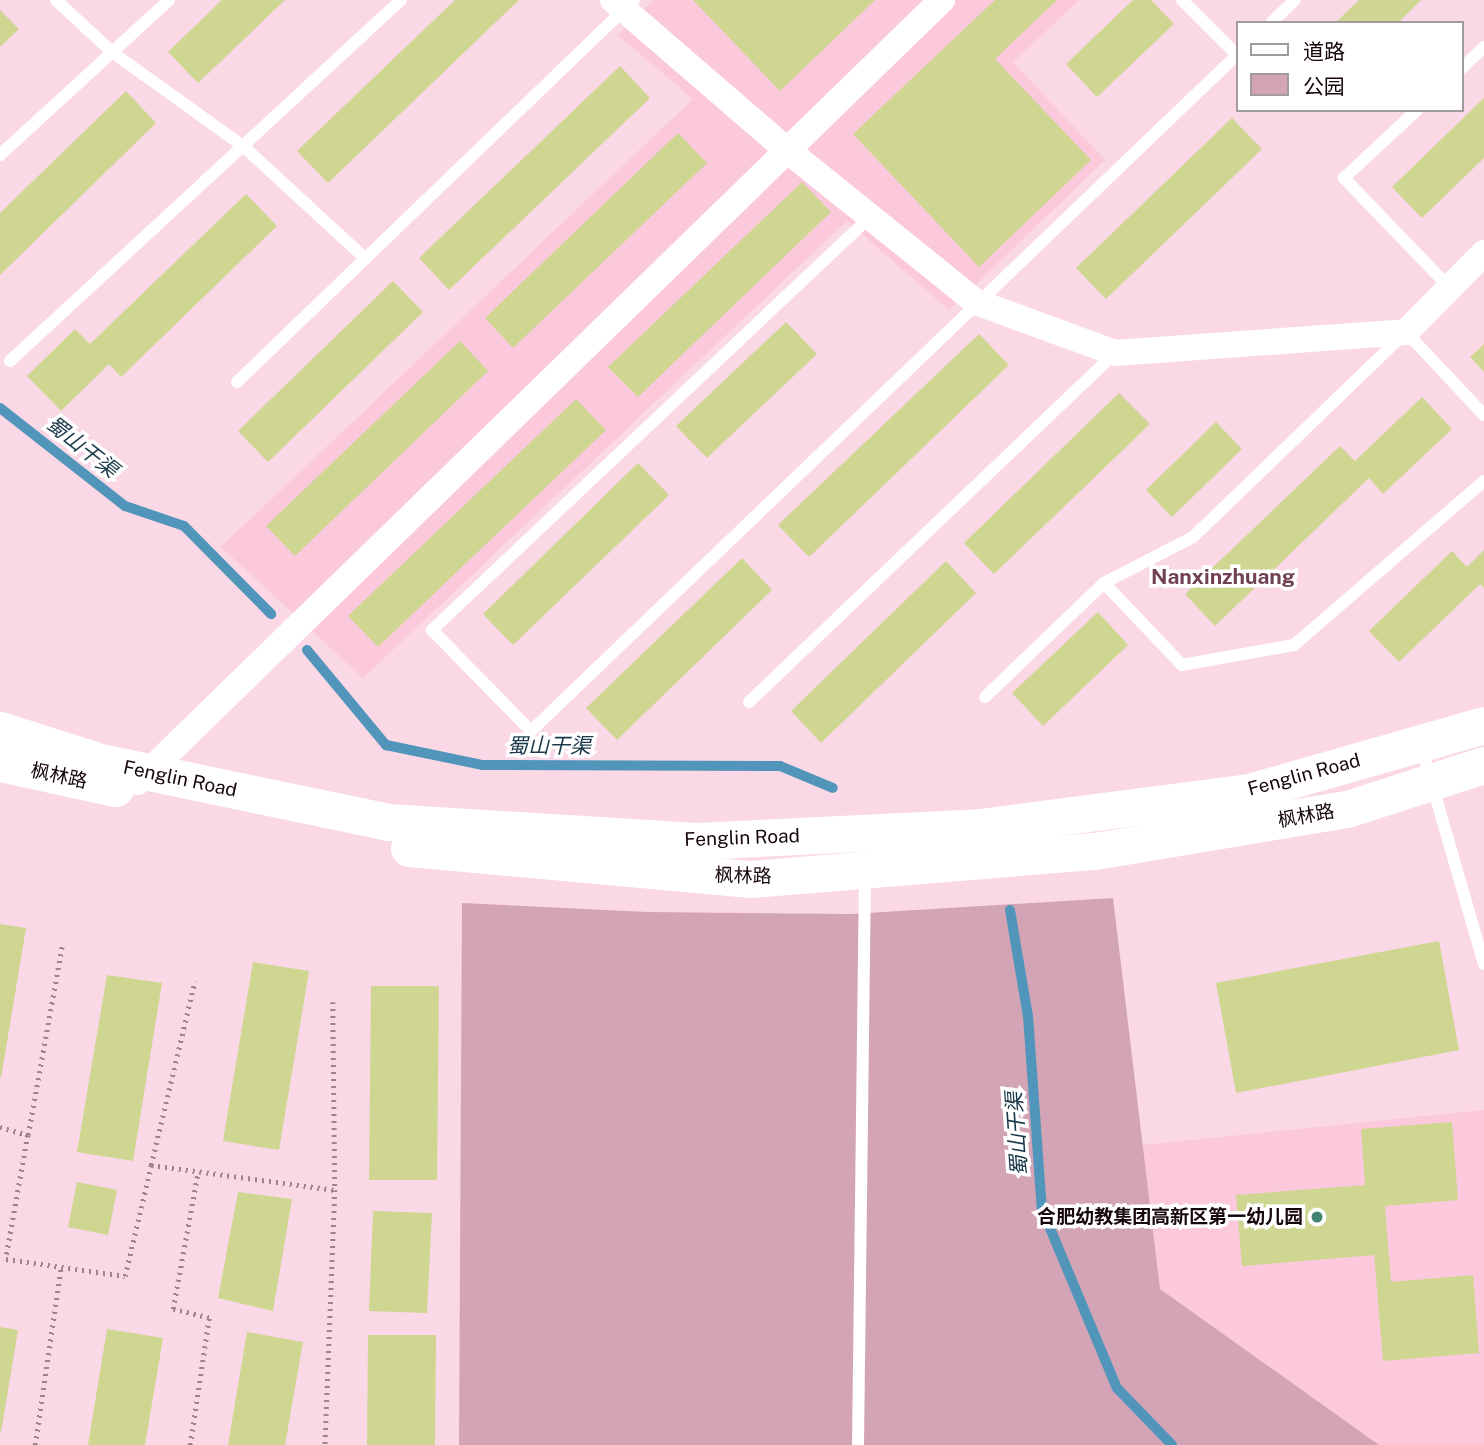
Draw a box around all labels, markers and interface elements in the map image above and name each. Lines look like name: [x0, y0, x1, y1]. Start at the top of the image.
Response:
legend: [1236, 21, 1463, 112]
text: 道路: [1303, 39, 1345, 64]
text: 公园: [1303, 74, 1345, 99]
water label: 蜀山干渠: [41, 411, 123, 483]
district label: Nanxinzhuang: [1151, 564, 1295, 590]
water label: 蜀山干渠: [507, 733, 591, 759]
street label: Fenglin Road: [1245, 749, 1363, 801]
street label: Fenglin Road: [121, 756, 239, 802]
street label: 枫林路: [29, 759, 89, 793]
street label: 枫林路: [1276, 800, 1336, 832]
street label: Fenglin Road: [684, 825, 800, 851]
street label: 枫林路: [714, 864, 772, 888]
water label: 蜀山干渠: [1002, 1091, 1032, 1177]
place label: 合肥幼教集团高新区第一幼儿园: [1037, 1206, 1303, 1228]
marker: 合肥幼教集团高新区第一幼儿园: [1309, 1209, 1325, 1225]

